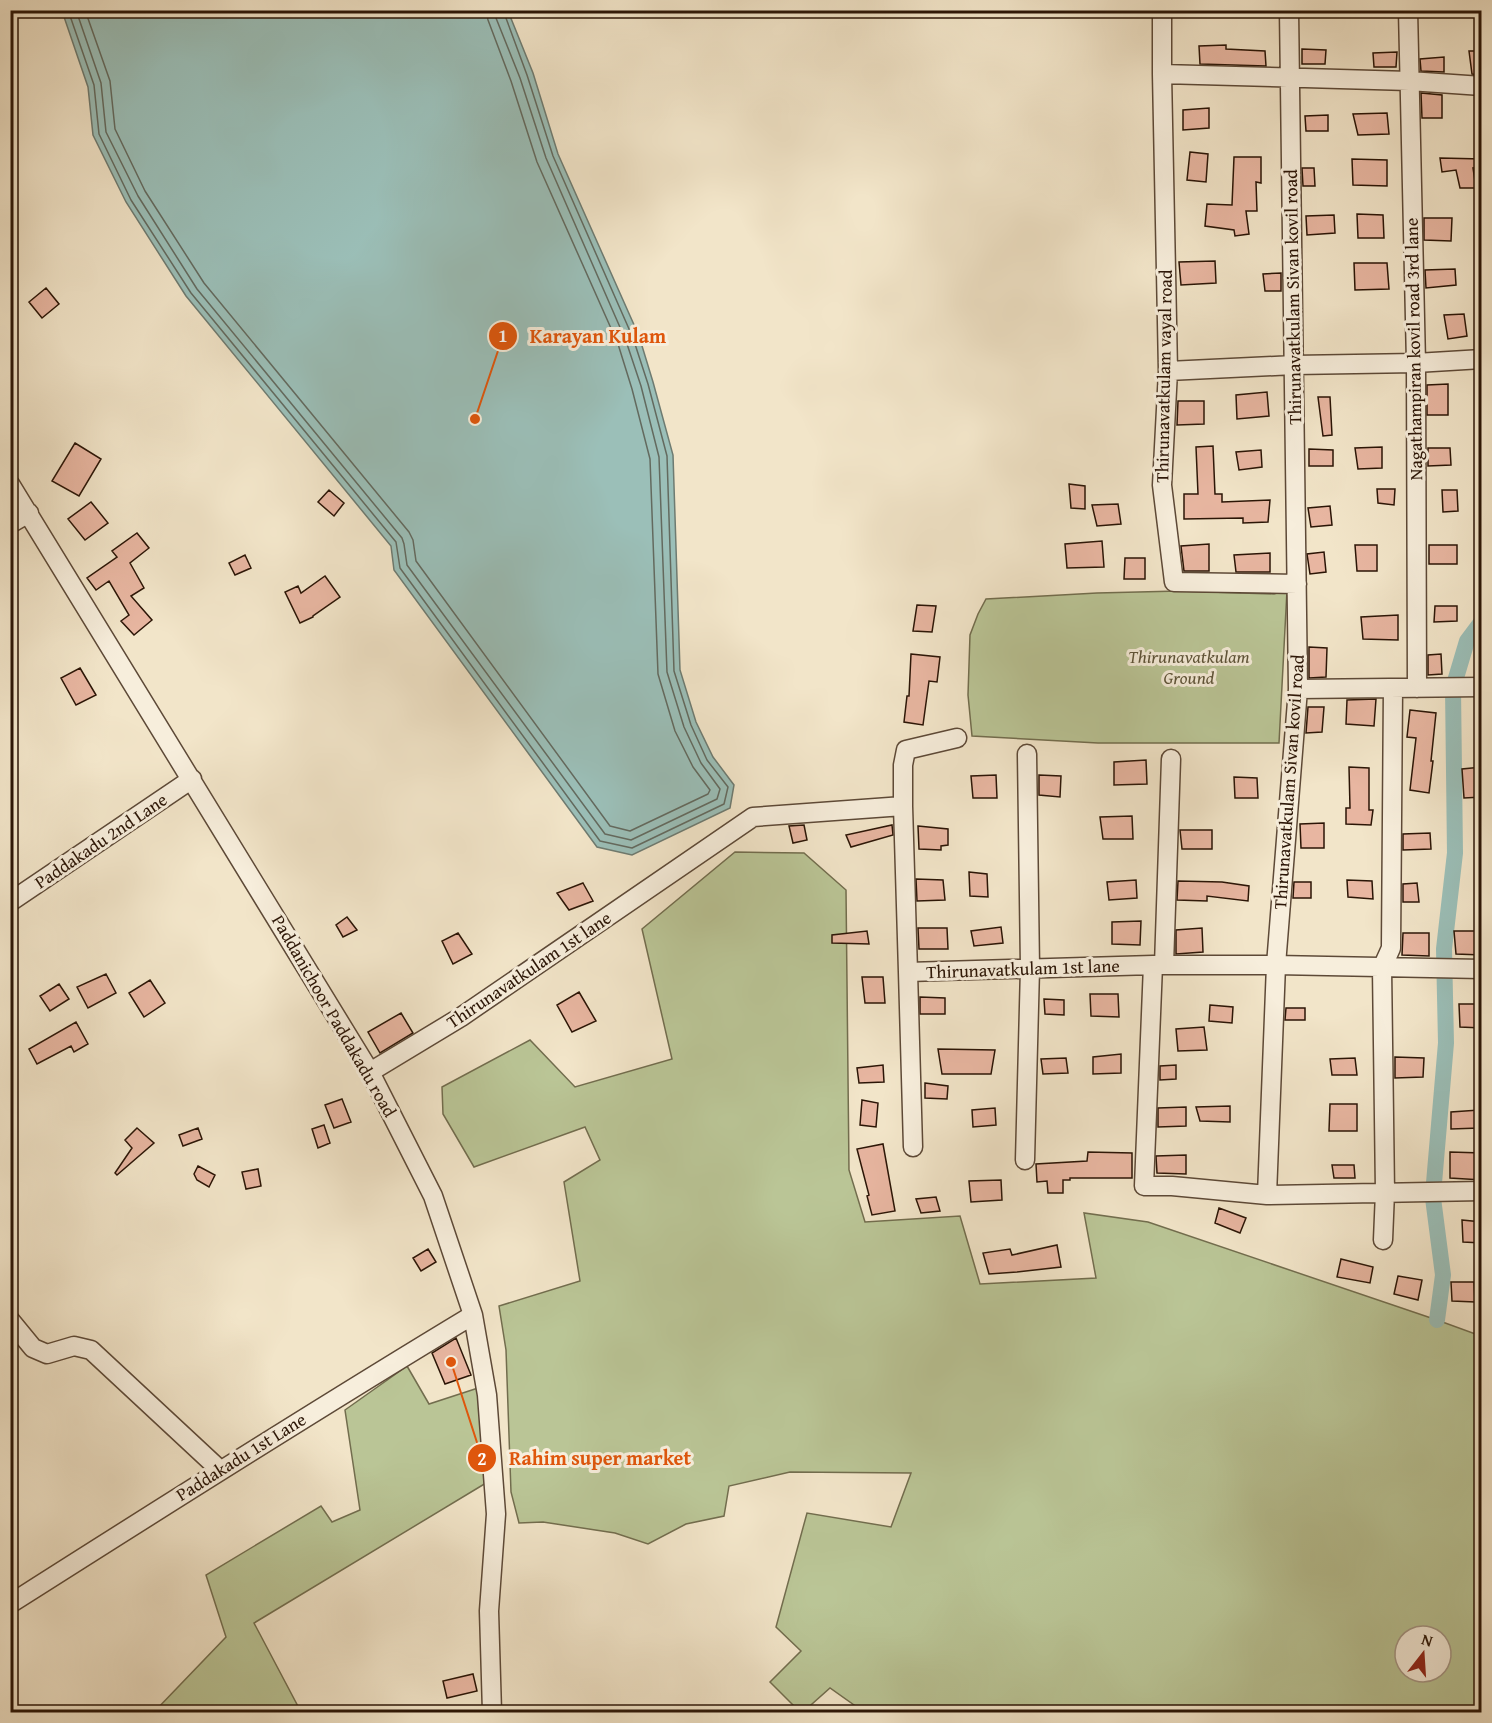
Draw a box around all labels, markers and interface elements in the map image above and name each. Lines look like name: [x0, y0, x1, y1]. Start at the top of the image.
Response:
street label: Thirunavatkulam Sivan kovil road: [1277, 169, 1308, 425]
street label: Nagathampiran kovil road 3rd lane: [1398, 217, 1429, 481]
street label: Thirunavatkulam vayal road: [1148, 269, 1179, 483]
callout: Karayan Kulam: [488, 317, 678, 355]
text: Karayan Kulam: [530, 321, 666, 350]
text: 1: [498, 322, 508, 349]
park label: Thirunavatkulam Ground: [1128, 643, 1250, 691]
street label: Thirunavatkulam Sivan kovil road: [1266, 653, 1311, 910]
street label: Paddakadu 2nd Lane: [29, 786, 173, 895]
street label: Thirunavatkulam 1st lane: [441, 904, 617, 1035]
street label: Paddanichoor Paddakadu road: [265, 909, 404, 1122]
street label: Thirunavatkulam 1st lane: [926, 952, 1120, 985]
street label: Paddakadu 1st Lane: [170, 1406, 311, 1507]
callout: Rahim super market: [467, 1439, 703, 1477]
text: Rahim super market: [509, 1443, 691, 1472]
text: 2: [477, 1445, 487, 1472]
north arrow: [1393, 1624, 1453, 1684]
text: N: [1419, 1627, 1436, 1653]

